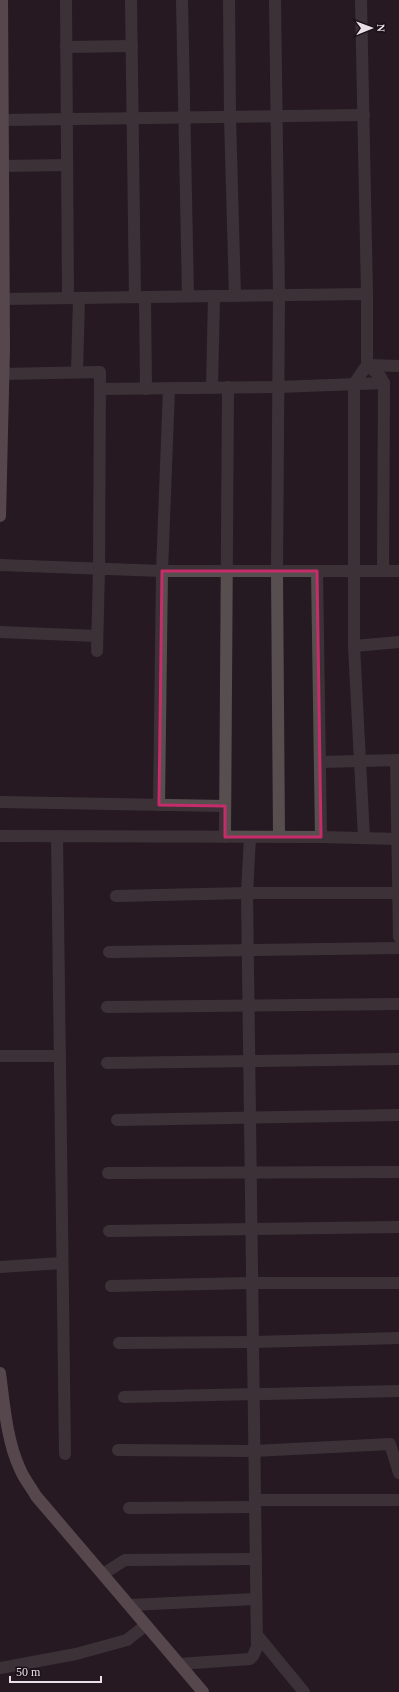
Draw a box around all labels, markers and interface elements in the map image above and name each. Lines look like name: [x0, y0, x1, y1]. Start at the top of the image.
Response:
north arrow: [351, 8, 391, 48]
text: N: [375, 24, 387, 32]
scale bar: [10, 1658, 101, 1684]
text: 50 m: [16, 1665, 41, 1679]

